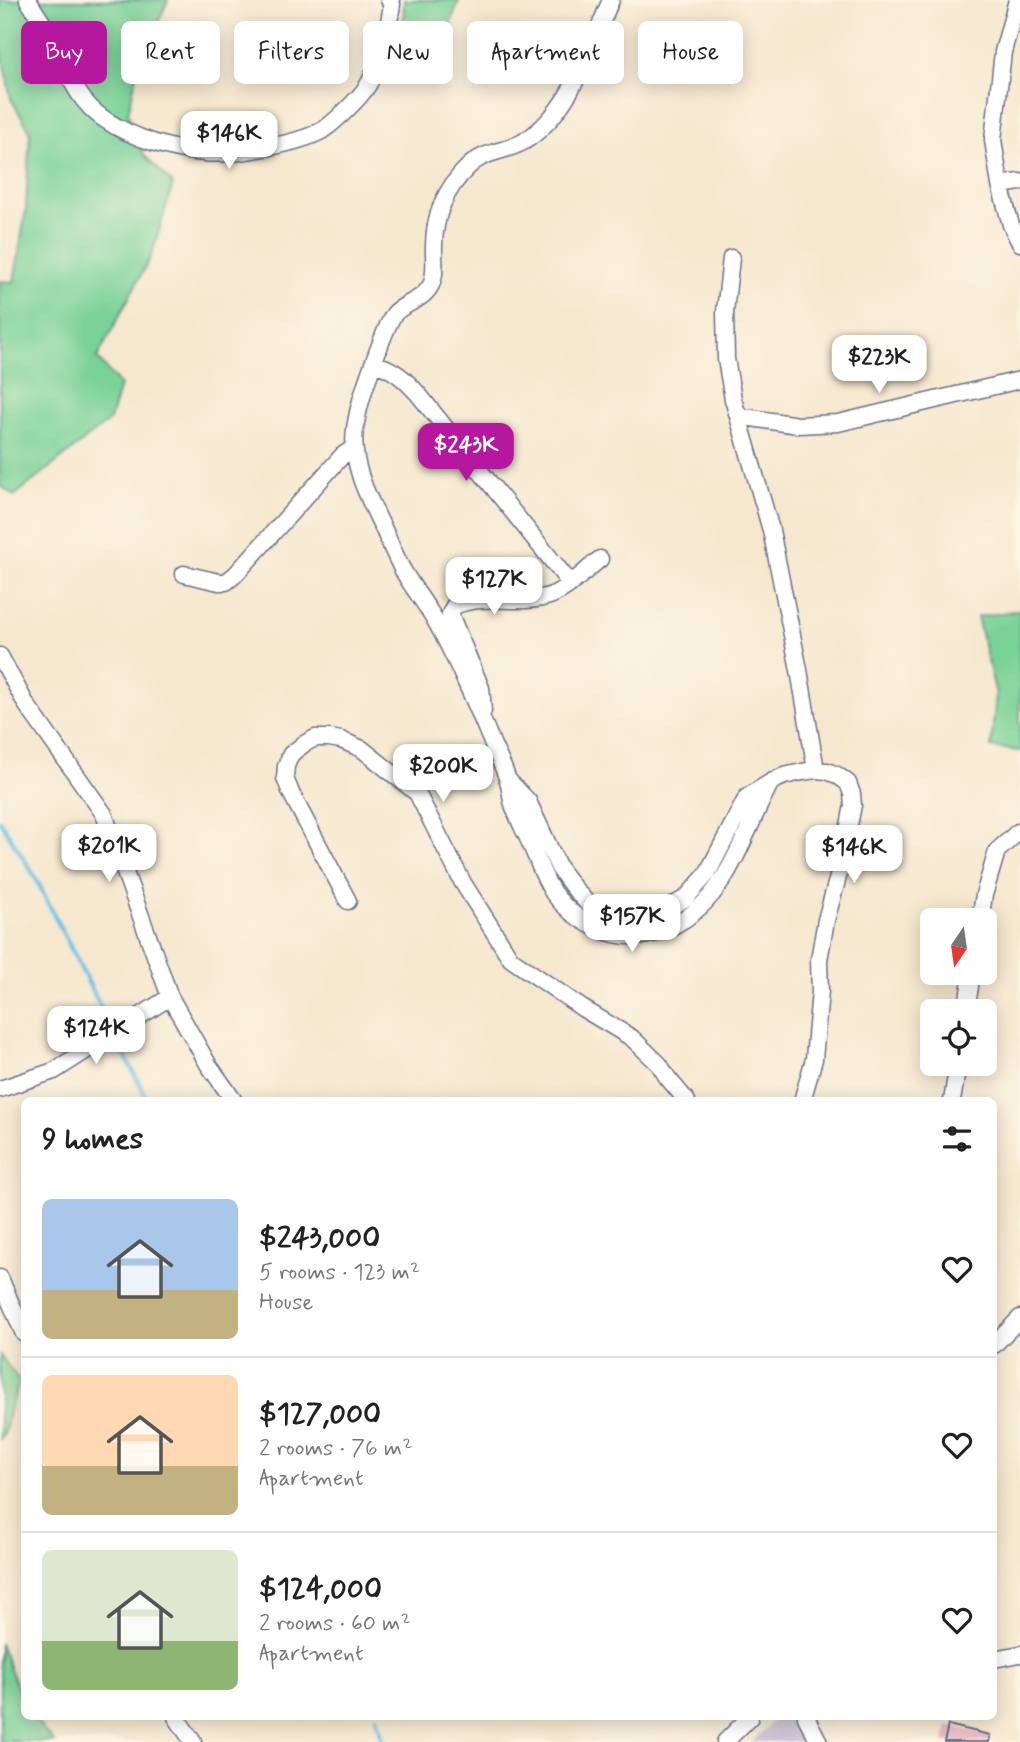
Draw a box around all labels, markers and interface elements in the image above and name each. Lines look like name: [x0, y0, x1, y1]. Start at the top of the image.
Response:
chip: Buy: [21, 21, 107, 84]
chip: Rent: [121, 21, 220, 84]
chip: Filters: [234, 21, 349, 84]
chip: New: [363, 21, 453, 84]
chip: Apartment: [467, 21, 624, 84]
chip: House: [638, 21, 743, 84]
pin: $146K: [180, 111, 278, 171]
text: $146K: [197, 119, 261, 149]
pin: $223K: [830, 336, 928, 395]
text: $223K: [848, 343, 910, 373]
pin: $243K: [417, 424, 515, 483]
text: $243K: [434, 431, 498, 461]
pin: $127K: [445, 558, 543, 617]
text: $127K: [461, 565, 527, 595]
pin: $200K: [394, 744, 492, 804]
text: $200K: [409, 752, 477, 782]
pin: $201K: [60, 824, 158, 884]
pin: $146K: [805, 826, 903, 885]
text: $201K: [77, 832, 141, 862]
text: $146K: [822, 833, 886, 863]
pin: $157K: [583, 894, 681, 954]
text: $157K: [599, 902, 665, 932]
north arrow: [920, 908, 998, 985]
map controls: [920, 908, 997, 1076]
button: locate: [920, 999, 997, 1076]
pin: $124K: [47, 1006, 145, 1066]
text: $124K: [63, 1014, 129, 1044]
text: 9 homes: [42, 1120, 143, 1159]
icon: filters: [938, 1120, 976, 1158]
text: $243,000: [259, 1219, 380, 1258]
icon: home: [98, 1227, 182, 1311]
icon: heart: [938, 1250, 976, 1288]
text: 5 rooms · 123 m²: [259, 1258, 420, 1288]
text: House: [259, 1288, 313, 1318]
text: $127,000: [259, 1395, 381, 1434]
icon: home: [98, 1403, 182, 1487]
icon: heart: [938, 1426, 976, 1464]
text: 2 rooms · 76 m²: [259, 1434, 412, 1464]
text: Apartment: [259, 1464, 364, 1494]
text: $124,000: [259, 1570, 382, 1609]
icon: home: [98, 1578, 182, 1662]
icon: heart: [938, 1601, 976, 1639]
text: 2 rooms · 60 m²: [259, 1609, 411, 1639]
text: Apartment: [259, 1639, 364, 1669]

